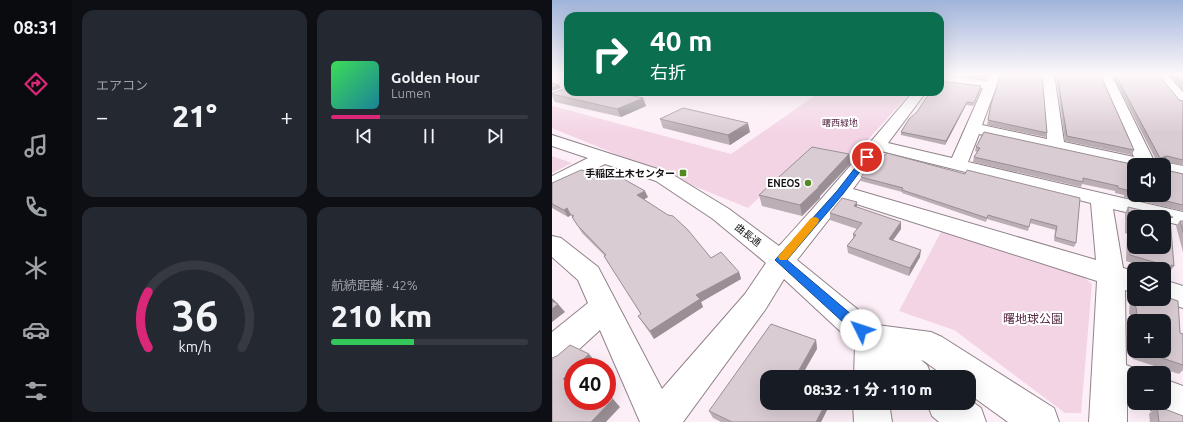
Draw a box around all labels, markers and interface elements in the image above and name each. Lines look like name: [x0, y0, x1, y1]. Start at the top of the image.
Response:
text: 08:31: [13, 17, 59, 37]
text: 40 m: [650, 25, 712, 56]
icon: right: [584, 28, 636, 80]
text: 右折: [650, 62, 686, 82]
text: Golden Hour: [391, 69, 480, 86]
icon: directions: [22, 70, 50, 98]
text: エアコン: [96, 78, 148, 92]
text: Lumen: [391, 86, 431, 100]
text: 21°: [172, 99, 217, 133]
text: −: [96, 104, 108, 129]
text: +: [281, 104, 293, 129]
park label: 曙西緑地: [822, 118, 858, 128]
icon: previous: [353, 125, 375, 147]
icon: pause: [418, 125, 440, 147]
icon: next: [484, 125, 506, 147]
icon: music: [22, 132, 50, 160]
pin: [850, 140, 884, 174]
icon: arrive: [856, 146, 878, 168]
map controls: [1127, 158, 1171, 410]
button: sound: [1127, 158, 1171, 202]
place label: 手稲区土木センター: [585, 168, 675, 179]
marker: 手稲区土木センター: [678, 168, 688, 178]
place label: ENEOS: [767, 178, 800, 189]
marker: ENEOS: [803, 178, 813, 188]
icon: phone: [22, 193, 50, 221]
button: search: [1127, 210, 1171, 254]
street label: 曲長通: [733, 221, 763, 249]
icon: climate: [22, 254, 50, 282]
button: layers: [1127, 262, 1171, 306]
text: 航続距離 · 42%: [331, 278, 418, 292]
text: 36: [171, 291, 218, 338]
text: 210 km: [331, 299, 432, 333]
position arrow: [840, 309, 882, 351]
park label: 曙地球公園: [1003, 312, 1063, 325]
button: +: [1127, 314, 1171, 358]
icon: car: [22, 316, 50, 344]
text: km/h: [178, 338, 211, 354]
speed limit sign: 40: [564, 358, 616, 410]
button: −: [1127, 366, 1171, 410]
icon: filters: [22, 377, 50, 405]
text: 08:32 · 1 分 · 110 m: [804, 381, 932, 398]

